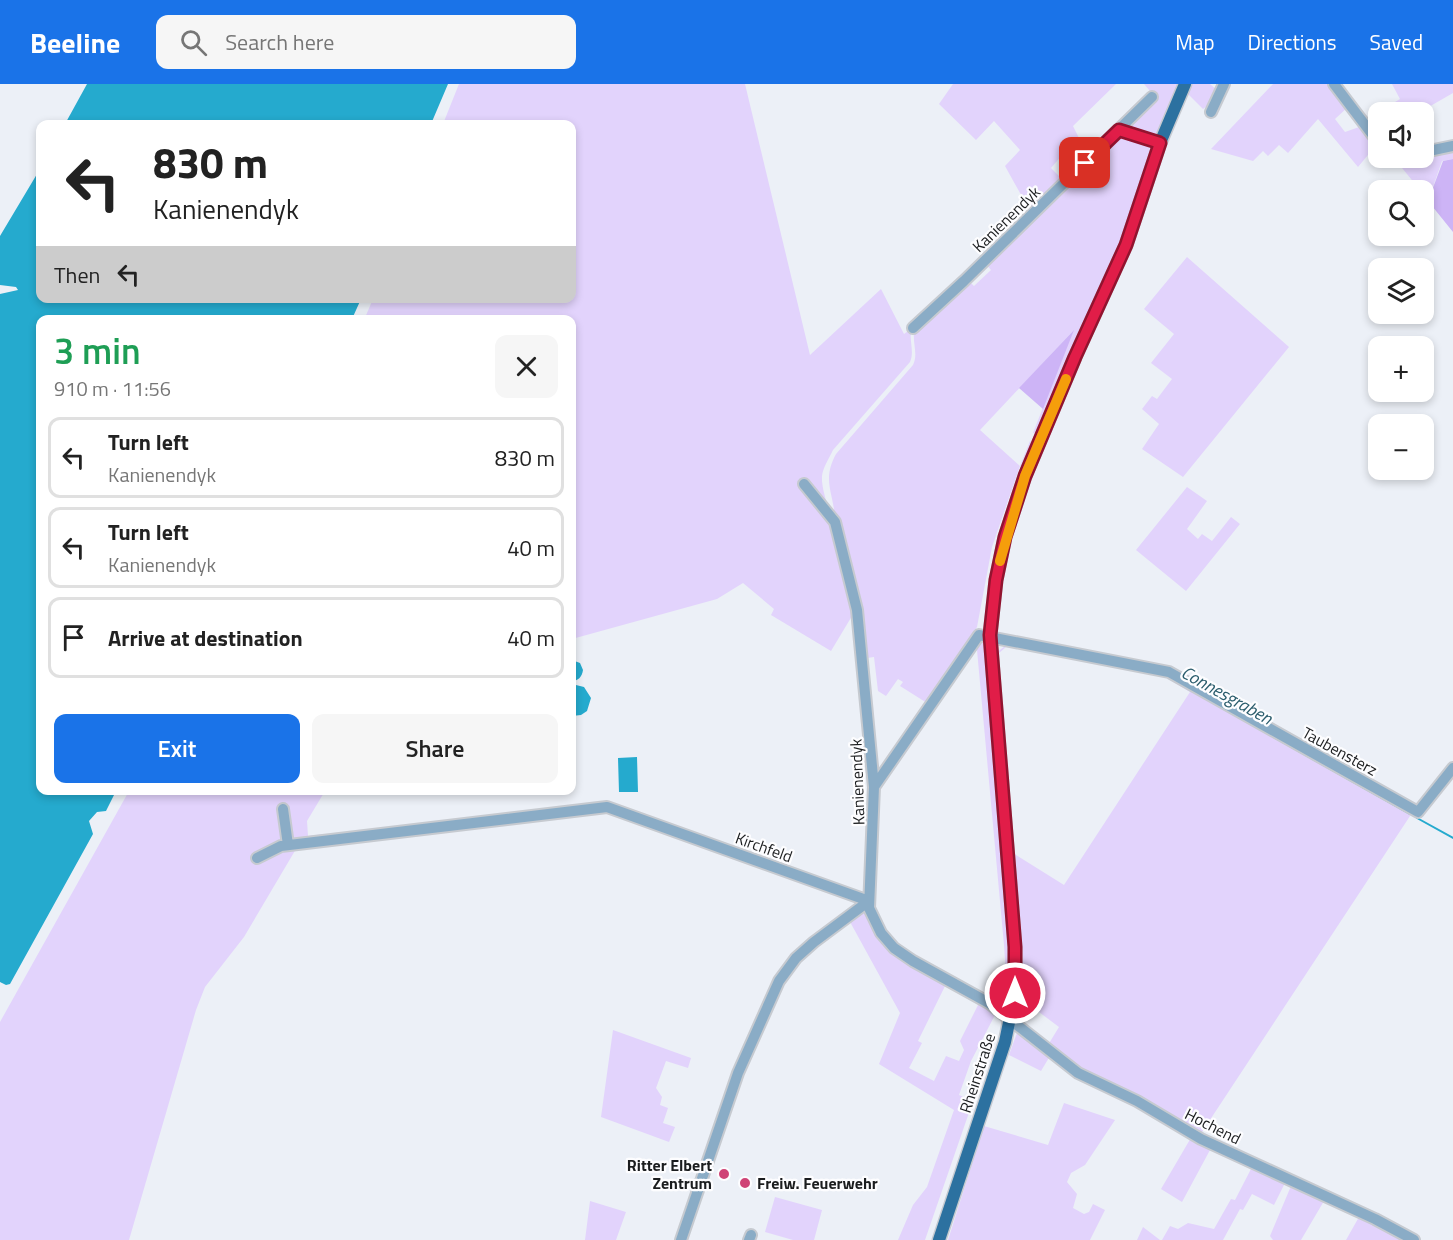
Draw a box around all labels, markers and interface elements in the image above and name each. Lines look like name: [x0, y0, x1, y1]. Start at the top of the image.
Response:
search box: [156, 15, 576, 69]
text: Beeline: [30, 21, 120, 64]
text: Search here: [225, 25, 334, 59]
icon: search: [177, 26, 210, 59]
text: Map: [1175, 26, 1215, 58]
text: Directions: [1248, 26, 1337, 58]
text: Saved: [1370, 26, 1423, 58]
map controls: [1368, 102, 1434, 480]
button: sound: [1368, 102, 1434, 168]
text: 830 m: [153, 130, 268, 194]
pin: [1059, 137, 1110, 188]
icon: left: [54, 144, 132, 222]
icon: arrive: [1068, 146, 1101, 179]
street label: Kanienendyk: [967, 180, 1046, 258]
button: search: [1368, 180, 1434, 246]
text: Kanienendyk: [153, 188, 299, 229]
text: Then: [54, 258, 100, 292]
icon: left: [112, 258, 145, 291]
button: layers: [1368, 258, 1434, 324]
text: 3 min: [54, 323, 141, 378]
button: close: [495, 335, 558, 398]
button: +: [1368, 336, 1434, 402]
text: 910 m · 11:56: [54, 373, 171, 404]
button: −: [1368, 414, 1434, 480]
text: Turn left: [108, 425, 189, 459]
icon: left: [57, 441, 90, 474]
text: 830 m: [495, 441, 555, 475]
text: Kanienendyk: [108, 459, 216, 490]
text: Turn left: [108, 515, 189, 549]
icon: left: [57, 531, 90, 564]
text: 40 m: [507, 531, 555, 565]
text: Kanienendyk: [108, 549, 216, 580]
icon: arrive: [57, 621, 90, 654]
text: Arrive at destination: [108, 621, 303, 655]
text: 40 m: [507, 621, 555, 655]
water label: Connesgraben: [1176, 659, 1279, 732]
button: Exit: [54, 714, 300, 783]
button: Share: [312, 714, 558, 783]
street label: Taubensterz: [1298, 720, 1382, 782]
street label: Kanienendyk: [843, 738, 871, 826]
street label: Kirchfeld: [732, 826, 796, 868]
position arrow: [983, 961, 1047, 1025]
street label: Rheinstraße: [953, 1030, 1001, 1116]
street label: Hochend: [1181, 1102, 1245, 1150]
place label: Ritter Elbert Zentrum: [627, 1153, 712, 1195]
marker: Ritter Elbert Zentrum: [717, 1167, 731, 1181]
place label: Freiw. Feuerwehr: [757, 1171, 878, 1195]
marker: Freiw. Feuerwehr: [738, 1176, 752, 1190]

